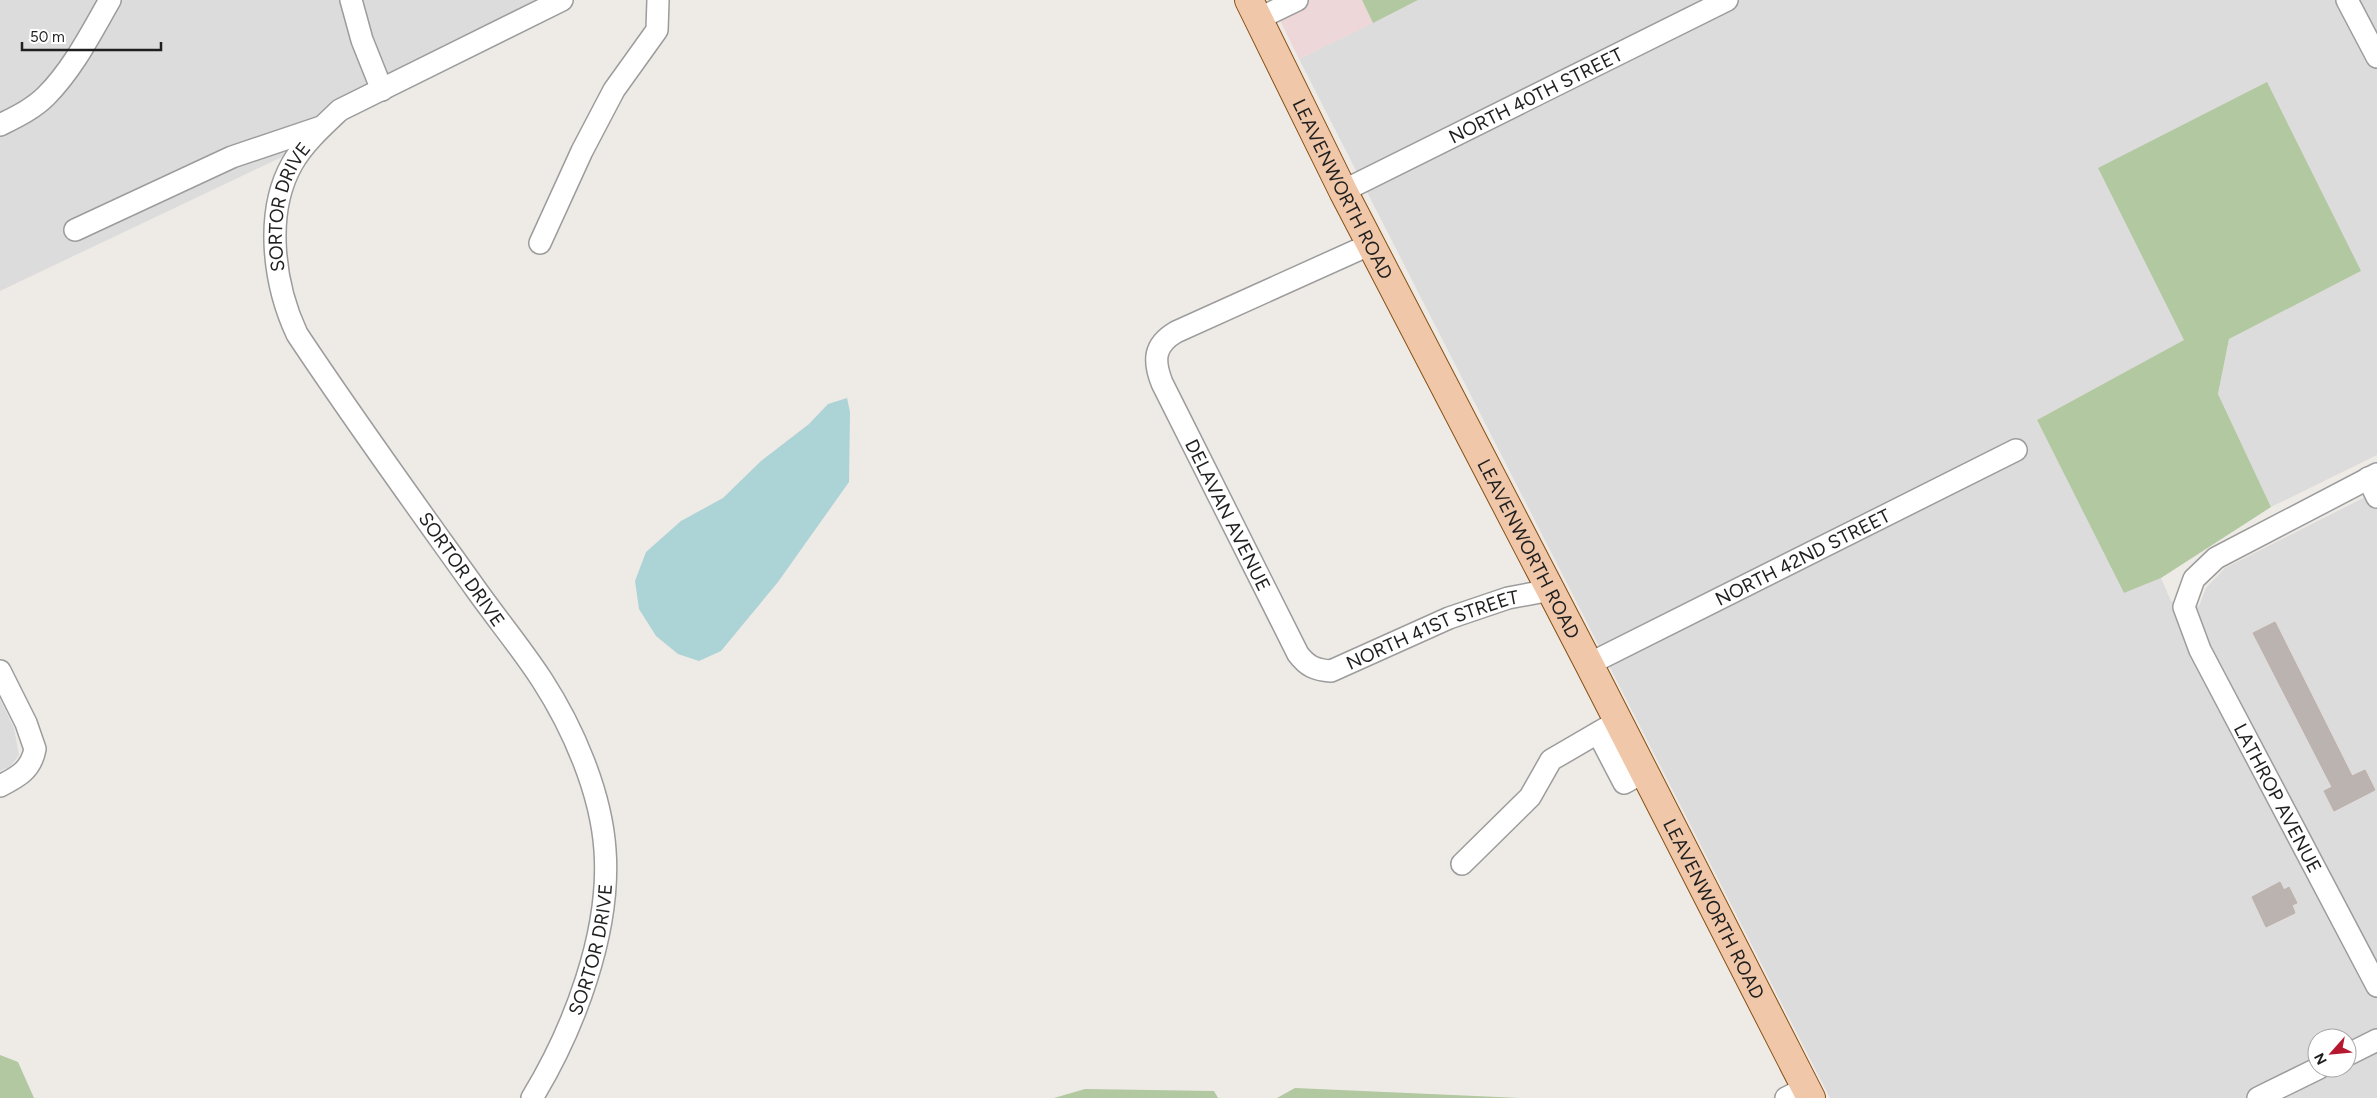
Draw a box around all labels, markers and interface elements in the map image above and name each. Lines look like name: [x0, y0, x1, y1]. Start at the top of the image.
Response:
scale bar: [22, 20, 161, 52]
text: 50 m: [30, 28, 65, 46]
street label: NORTH 40TH STREET: [1445, 43, 1627, 149]
street label: LEAVENWORTH ROAD: [1287, 95, 1398, 283]
street label: SORTOR DRIVE: [264, 137, 315, 273]
street label: DELAVAN AVENUE: [1180, 435, 1275, 595]
street label: LEAVENWORTH ROAD: [1472, 455, 1585, 643]
street label: NORTH 42ND STREET: [1712, 504, 1895, 611]
street label: SORTOR DRIVE: [414, 508, 510, 631]
street label: NORTH 41ST STREET: [1343, 585, 1521, 675]
street label: LATHROP AVENUE: [2229, 720, 2326, 877]
street label: LEAVENWORTH ROAD: [1658, 815, 1769, 1003]
street label: SORTOR DRIVE: [564, 883, 617, 1019]
north arrow: [2307, 1028, 2357, 1078]
text: N: [2311, 1050, 2331, 1067]

